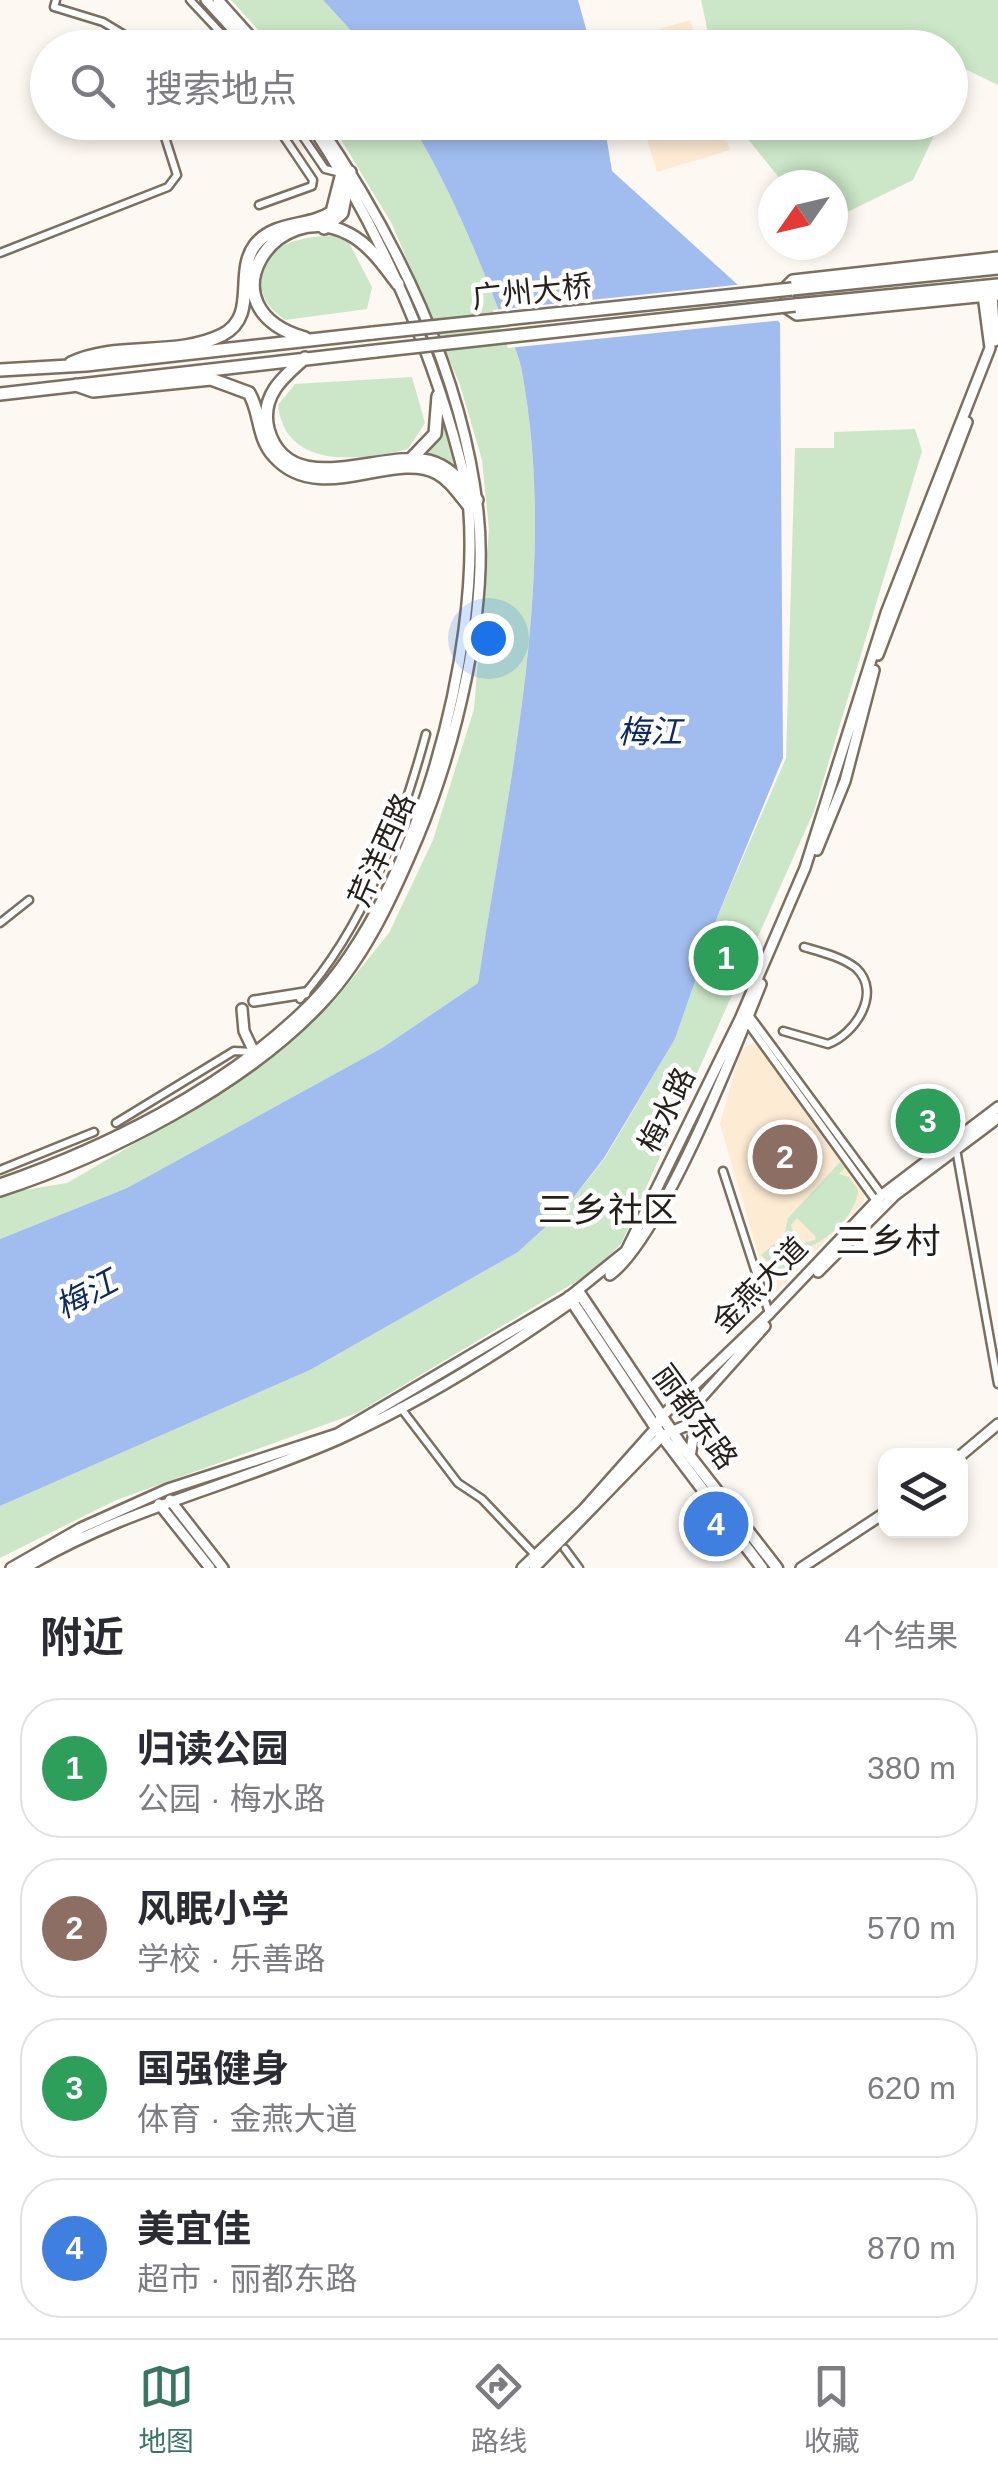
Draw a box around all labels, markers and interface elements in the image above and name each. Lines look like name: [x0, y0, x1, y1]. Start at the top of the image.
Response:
search box: [30, 30, 968, 140]
icon: search: [65, 58, 120, 113]
text: 搜索地点: [145, 68, 297, 110]
north arrow: [758, 170, 848, 260]
street label: 广州大桥: [471, 269, 593, 314]
your location: [463, 613, 514, 664]
water label: 梅江: [618, 714, 685, 750]
street label: 芹洋西路: [342, 788, 421, 911]
pin: 1: [694, 920, 758, 996]
street label: 梅水路: [632, 1062, 701, 1157]
pin: 3: [896, 1084, 960, 1158]
pin: 2: [752, 1120, 818, 1194]
district label: 三乡社区: [538, 1190, 678, 1229]
district label: 三乡村: [835, 1221, 941, 1260]
street label: 金燕大道: [706, 1231, 814, 1339]
water label: 梅江: [49, 1262, 125, 1325]
street label: 丽都东路: [647, 1358, 744, 1475]
map controls: [878, 1448, 968, 1538]
button: layers: [878, 1448, 968, 1538]
pin: 4: [684, 1486, 748, 1562]
text: 附近: [40, 1614, 124, 1661]
text: 4个结果: [844, 1618, 958, 1654]
text: 归读公园: [137, 1728, 289, 1770]
text: 1: [66, 1750, 83, 1786]
text: 380 m: [867, 1750, 956, 1786]
text: 公园 · 梅水路: [137, 1781, 325, 1817]
text: 风眠小学: [137, 1888, 289, 1930]
text: 2: [66, 1910, 83, 1946]
text: 570 m: [867, 1910, 956, 1946]
text: 学校 · 乐善路: [137, 1941, 325, 1977]
text: 国强健身: [137, 2048, 289, 2090]
text: 3: [66, 2070, 83, 2106]
text: 620 m: [867, 2070, 956, 2106]
text: 体育 · 金燕大道: [137, 2101, 357, 2137]
text: 美宜佳: [137, 2208, 251, 2250]
text: 4: [66, 2230, 83, 2266]
text: 870 m: [867, 2230, 956, 2266]
text: 超市 · 丽都东路: [137, 2261, 357, 2297]
tab: 地图: [138, 2359, 194, 2459]
tab: 路线: [471, 2359, 527, 2459]
tab: 收藏: [804, 2359, 860, 2459]

